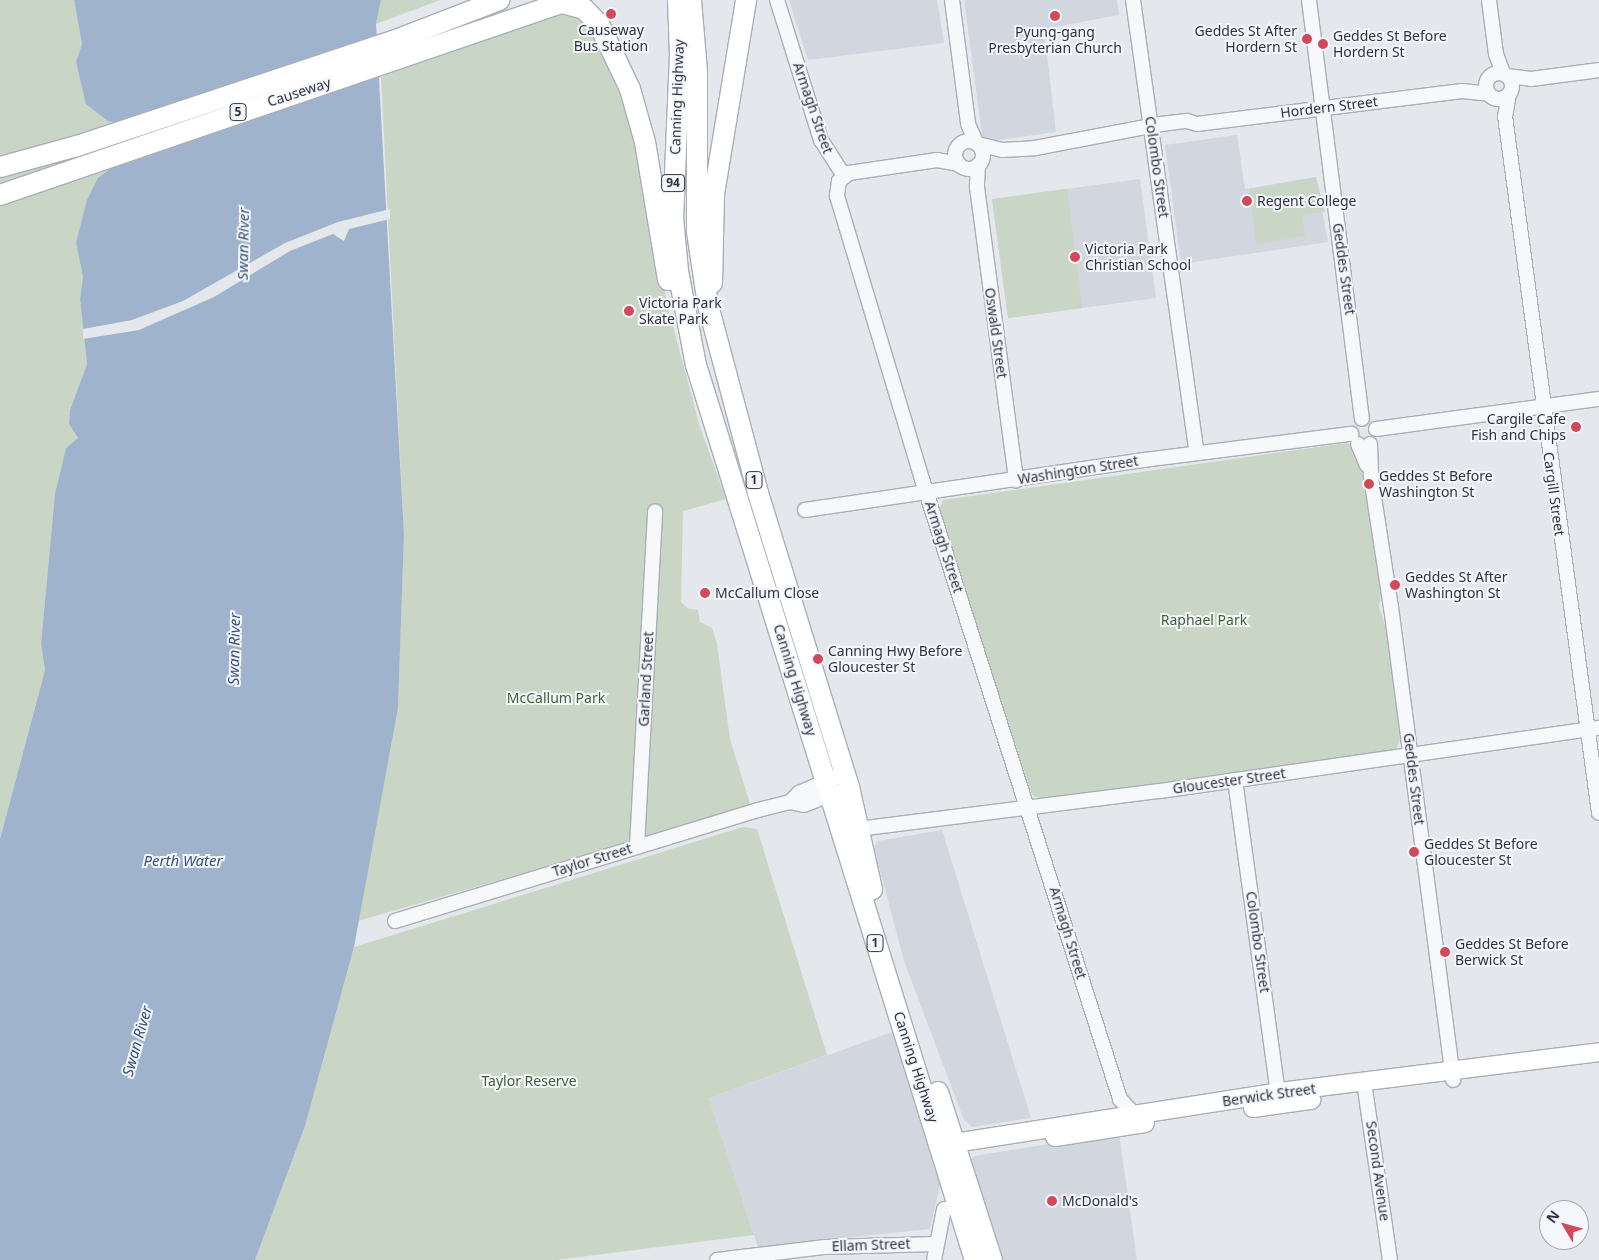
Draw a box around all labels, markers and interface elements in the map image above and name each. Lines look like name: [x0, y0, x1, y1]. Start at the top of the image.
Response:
marker: Causeway Bus Station: [605, 8, 617, 20]
marker: Pyung-gang Presbyterian Church: [1049, 10, 1061, 22]
place label: Causeway Bus Station: [574, 22, 648, 54]
place label: Geddes St After Hordern St: [1195, 23, 1297, 56]
place label: Pyung-gang Presbyterian Church: [988, 24, 1122, 56]
place label: Geddes St Before Hordern St: [1333, 28, 1447, 60]
marker: Geddes St After Hordern St: [1301, 33, 1313, 45]
marker: Geddes St Before Hordern St: [1317, 38, 1329, 50]
street label: Canning Highway: [667, 39, 687, 155]
street label: Armagh Street: [789, 60, 837, 156]
street label: Causeway: [265, 74, 333, 110]
street label: Hordern Street: [1279, 93, 1379, 121]
road number: 5: [229, 102, 247, 121]
street label: Colombo Street: [1142, 115, 1172, 219]
road number: 94: [660, 174, 686, 192]
place label: Regent College: [1257, 193, 1356, 209]
marker: Regent College: [1241, 195, 1253, 207]
water label: Swan River: [233, 208, 253, 280]
street label: Geddes Street: [1329, 222, 1359, 316]
place label: Victoria Park Christian School: [1085, 241, 1191, 274]
marker: Victoria Park Christian School: [1069, 251, 1081, 263]
street label: Oswald Street: [981, 287, 1011, 379]
place label: Victoria Park Skate Park: [639, 295, 722, 328]
marker: Victoria Park Skate Park: [623, 305, 635, 317]
place label: Cargile Cafe Fish and Chips: [1471, 411, 1566, 444]
marker: Cargile Cafe Fish and Chips: [1570, 421, 1582, 433]
street label: Cargill Street: [1540, 451, 1568, 537]
street label: Washington Street: [1017, 452, 1139, 488]
place label: Geddes St Before Washington St: [1379, 468, 1493, 501]
road number: 1: [745, 470, 763, 490]
marker: Geddes St Before Washington St: [1363, 478, 1375, 490]
street label: Armagh Street: [921, 499, 967, 595]
place label: Geddes St After Washington St: [1405, 569, 1507, 602]
marker: Geddes St After Washington St: [1389, 579, 1401, 591]
place label: McCallum Close: [715, 585, 819, 601]
marker: McCallum Close: [699, 587, 711, 599]
park label: Raphael Park: [1161, 612, 1247, 628]
water label: Swan River: [224, 613, 244, 685]
street label: Canning Highway: [770, 622, 820, 738]
street label: Garland Street: [635, 631, 657, 727]
place label: Canning Hwy Before Gloucester St: [828, 643, 962, 676]
marker: Canning Hwy Before Gloucester St: [812, 653, 824, 665]
park label: McCallum Park: [507, 690, 605, 706]
street label: Geddes Street: [1400, 732, 1428, 826]
street label: Gloucester Street: [1172, 765, 1286, 797]
place label: Geddes St Before Gloucester St: [1424, 836, 1538, 869]
street label: Taylor Street: [550, 840, 634, 880]
marker: Geddes St Before Gloucester St: [1408, 846, 1420, 858]
water label: Perth Water: [143, 852, 223, 870]
street label: Armagh Street: [1046, 885, 1090, 981]
street label: Colombo Street: [1243, 890, 1273, 994]
road number: 1: [866, 934, 884, 952]
place label: Geddes St Before Berwick St: [1455, 936, 1569, 969]
marker: Geddes St Before Berwick St: [1439, 946, 1451, 958]
water label: Swan River: [118, 1004, 156, 1078]
street label: Canning Highway: [890, 1009, 942, 1125]
park label: Taylor Reserve: [481, 1073, 577, 1089]
street label: Berwick Street: [1221, 1080, 1317, 1110]
street label: Second Avenue: [1363, 1120, 1393, 1222]
place label: McDonald's: [1062, 1193, 1138, 1209]
marker: McDonald's: [1046, 1195, 1058, 1207]
north arrow: [1539, 1200, 1589, 1250]
text: N: [1541, 1206, 1563, 1227]
street label: Ellam Street: [831, 1235, 911, 1255]

